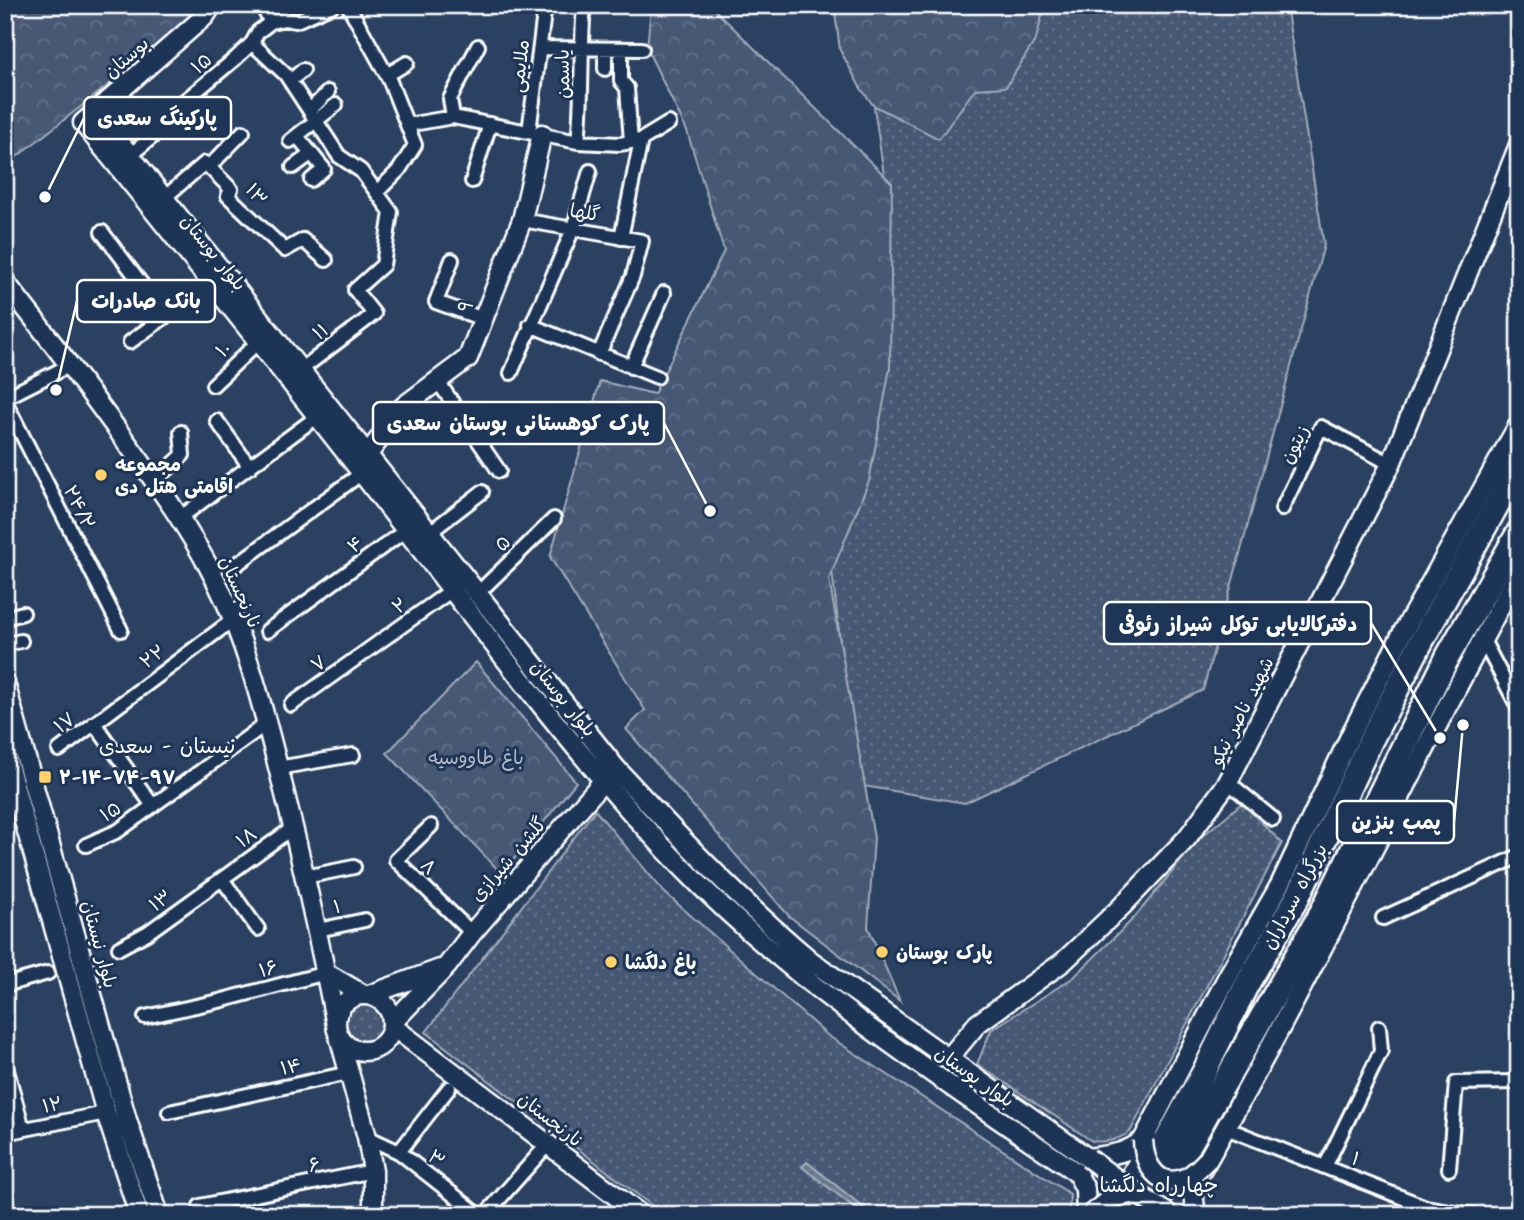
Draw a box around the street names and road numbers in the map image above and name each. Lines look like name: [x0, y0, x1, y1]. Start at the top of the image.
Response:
street label: بوستان: [98, 30, 157, 87]
street label: ملایمی: [503, 38, 539, 94]
street label: ۱۵: [185, 47, 220, 82]
street label: یاسمن: [549, 49, 579, 99]
street label: ۱۳: [237, 177, 274, 214]
street label: گلها: [567, 197, 602, 231]
street label: بلوار بوستان: [172, 208, 253, 298]
street label: ۹: [451, 296, 483, 318]
street label: ۱۱: [307, 316, 336, 349]
street label: ۱۰: [209, 335, 239, 366]
street label: زیتون: [1273, 420, 1319, 470]
street label: ۲۴/۲: [54, 480, 102, 536]
street label: ۴: [342, 529, 371, 562]
street label: ۵: [488, 529, 519, 560]
street label: نارنجستان: [210, 552, 268, 634]
street label: ۲: [386, 591, 414, 623]
street label: ۲۲: [134, 638, 172, 677]
street label: ۷: [305, 649, 333, 681]
street label: شهید ناصر نیکو: [1202, 652, 1283, 773]
street label: بلوار بوستان: [522, 654, 603, 744]
street label: ۱۷: [48, 706, 82, 742]
street label: ۱۵: [95, 795, 127, 831]
street label: گلشن شیرازی: [464, 811, 555, 910]
street label: ۱۸: [230, 821, 264, 857]
street label: بزرگراه سرداران: [1255, 838, 1336, 955]
street label: ۸: [412, 852, 443, 883]
street label: ۱۳: [143, 883, 179, 920]
street label: ۱: [331, 893, 344, 923]
street label: بلوار نیستان: [72, 897, 124, 992]
street label: ۱۶: [256, 953, 281, 987]
street label: بلوار بوستان: [928, 1039, 1020, 1116]
street label: ۱۴: [278, 1051, 305, 1085]
street label: نارنجستان: [510, 1085, 589, 1156]
street label: ۱۲: [40, 1089, 65, 1123]
street label: ۳: [420, 1143, 451, 1176]
street label: ۱: [1346, 1145, 1364, 1175]
street label: ۶: [306, 1150, 323, 1182]

